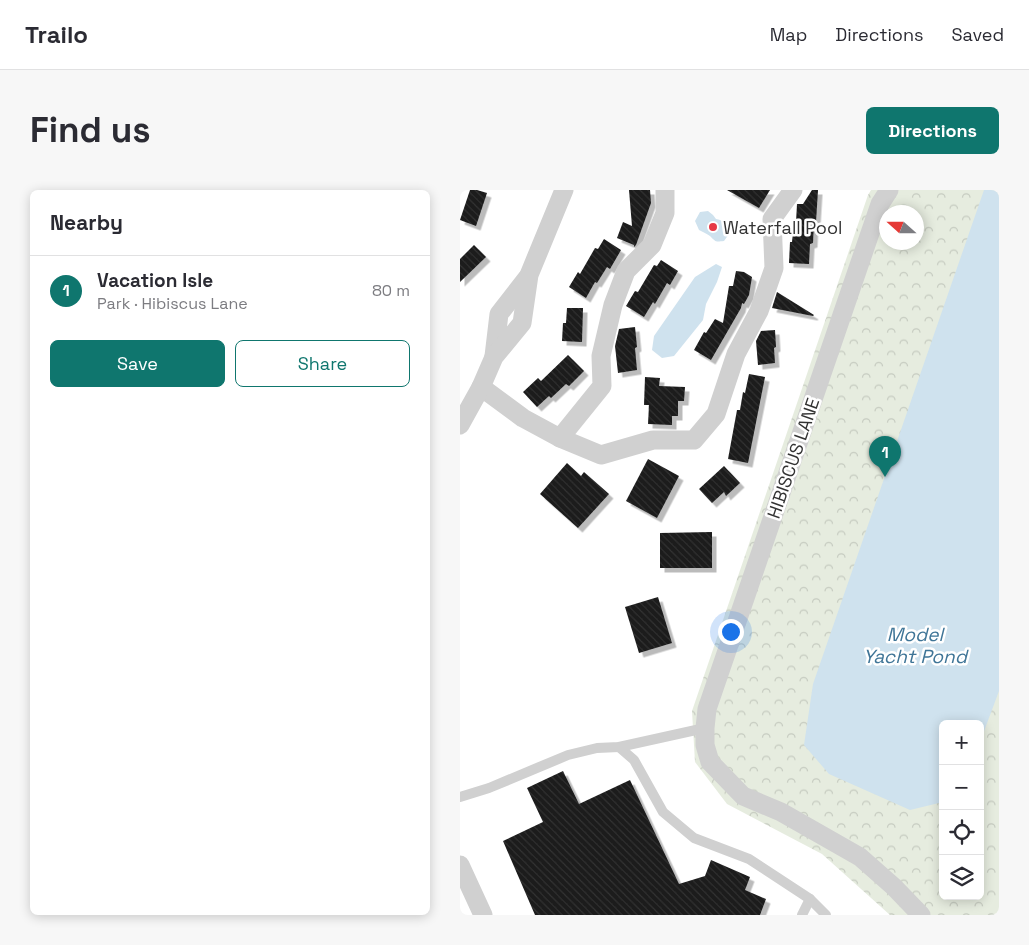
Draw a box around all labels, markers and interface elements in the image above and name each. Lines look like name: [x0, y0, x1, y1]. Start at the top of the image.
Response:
text: Trailo: [25, 19, 88, 50]
text: Map: [770, 23, 807, 46]
text: Directions: [835, 23, 924, 46]
text: Saved: [952, 23, 1004, 46]
button: Directions: [866, 107, 999, 154]
text: Find us: [30, 108, 151, 152]
north arrow: [879, 205, 924, 250]
text: Nearby: [50, 209, 123, 236]
place label: Waterfall Pool: [723, 216, 843, 239]
marker: Waterfall Pool: [707, 221, 719, 233]
text: Vacation Isle: [97, 268, 213, 293]
text: 1: [62, 280, 70, 301]
text: 80 m: [372, 280, 410, 301]
text: Park · Hibiscus Lane: [97, 293, 248, 314]
button: Save: [50, 340, 225, 387]
button: Share: [235, 340, 410, 387]
street label: HIBISCUS LANE: [762, 395, 824, 521]
pin: 1: [869, 436, 901, 477]
your location: [718, 619, 744, 645]
water label: Model Yacht Pond: [863, 622, 969, 669]
map controls: [939, 720, 984, 900]
button: +: [939, 720, 984, 765]
button: −: [939, 765, 984, 810]
button: locate: [939, 810, 984, 855]
button: layers: [939, 855, 984, 900]

